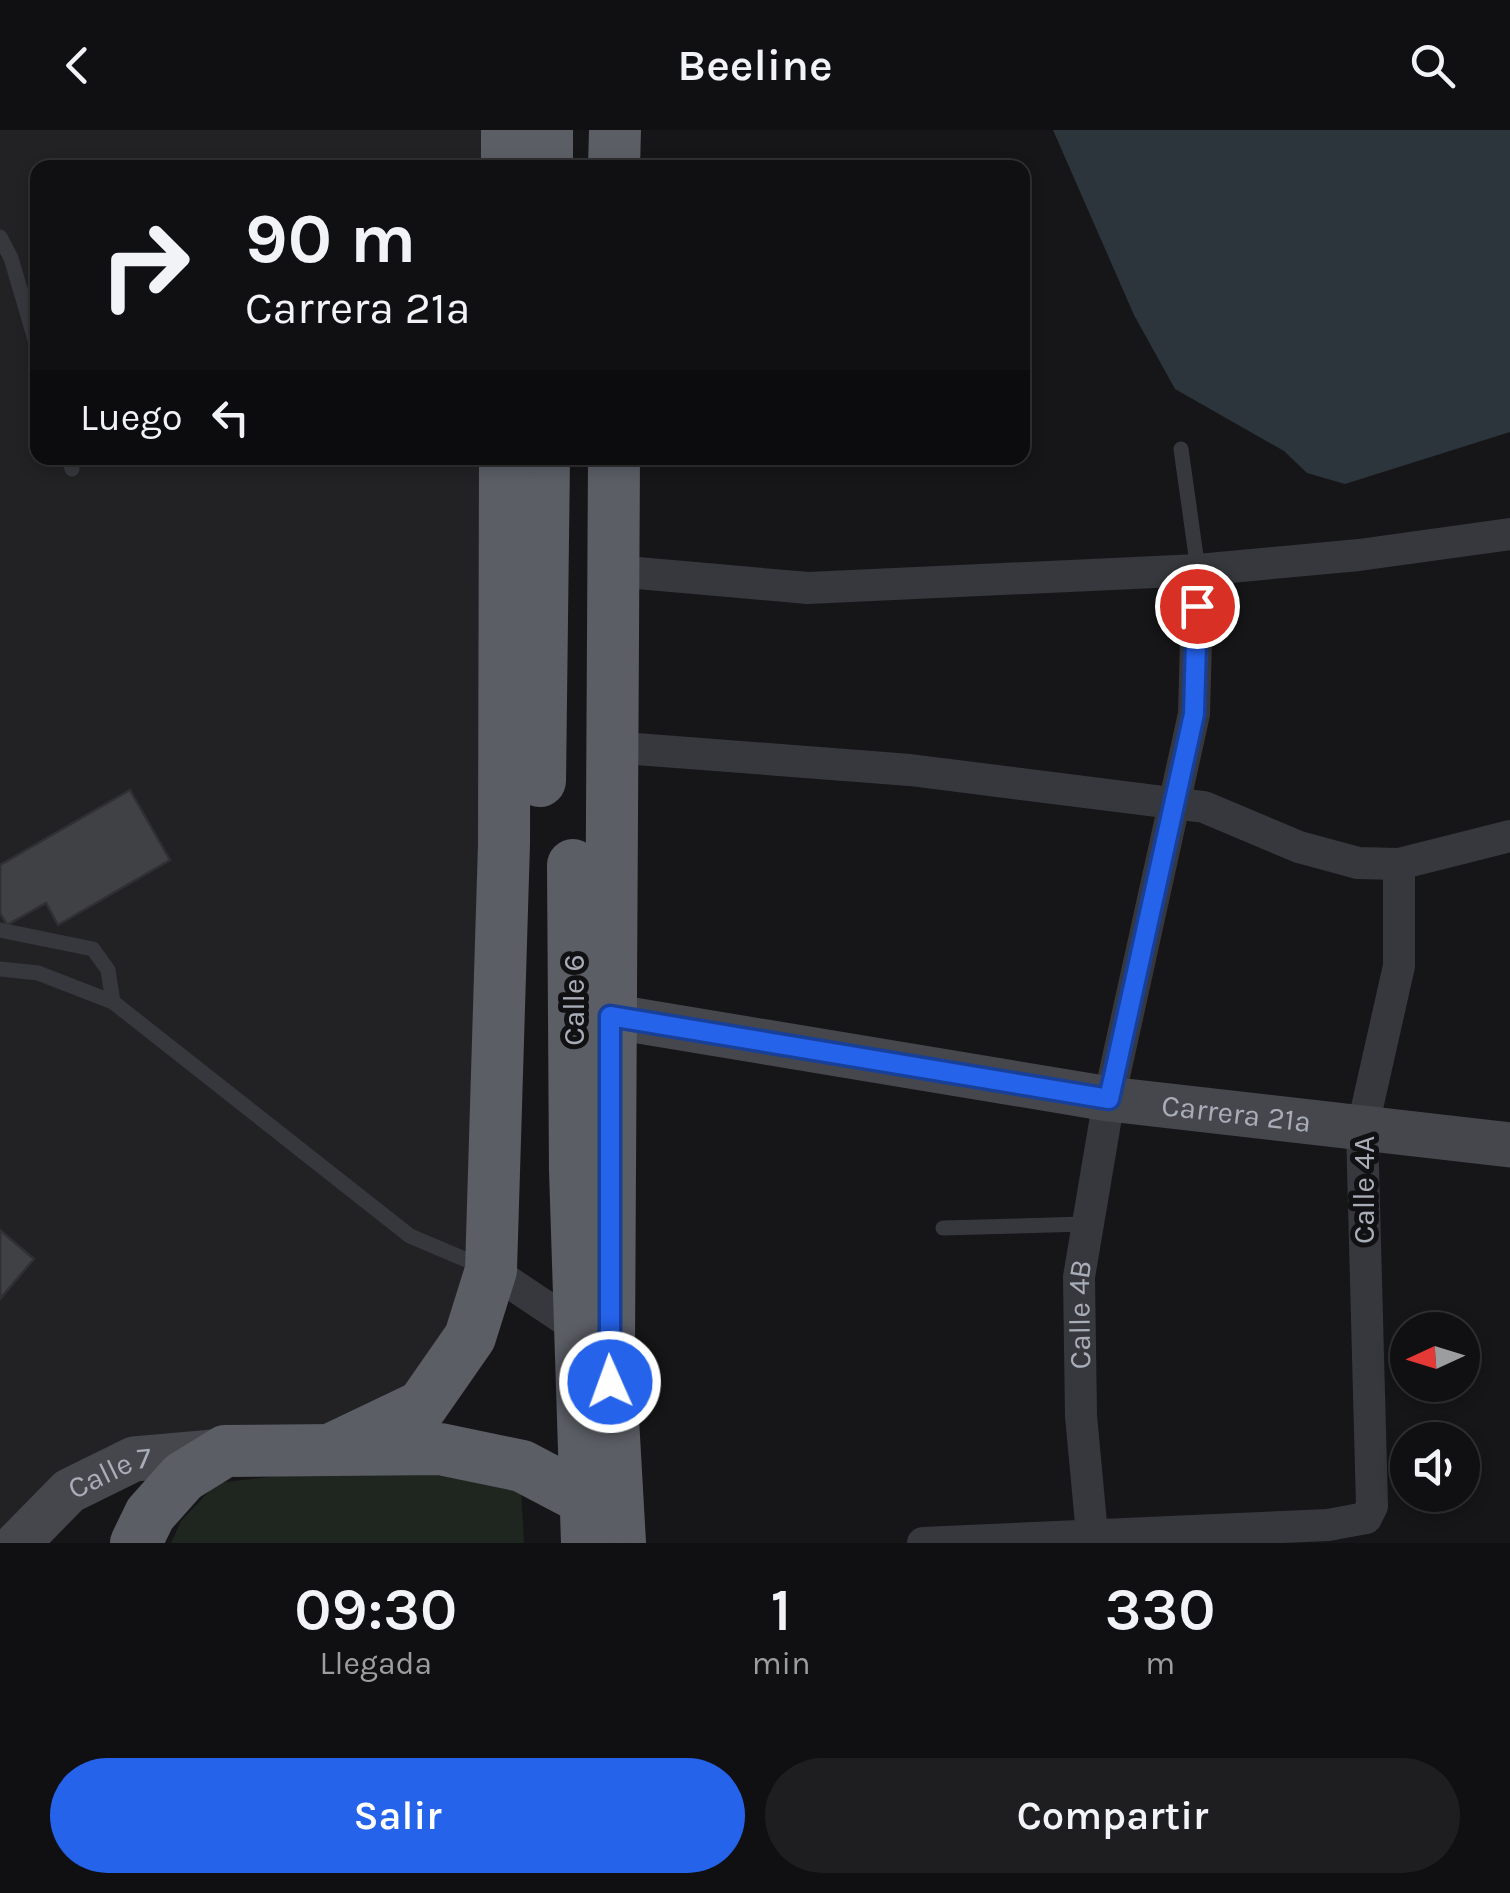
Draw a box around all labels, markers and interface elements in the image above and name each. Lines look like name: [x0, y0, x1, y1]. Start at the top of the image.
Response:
icon: back: [50, 38, 105, 93]
icon: search: [1405, 38, 1460, 93]
text: Beeline: [677, 39, 833, 91]
text: 90 m: [245, 198, 416, 280]
icon: right: [80, 200, 210, 330]
text: Carrera 21a: [245, 282, 470, 334]
icon: left: [203, 390, 258, 445]
text: Luego: [80, 395, 183, 440]
pin: [1155, 564, 1240, 649]
icon: arrive: [1170, 579, 1225, 634]
street label: Calle 6: [556, 954, 592, 1046]
street label: Carrera 21a: [1160, 1087, 1313, 1140]
street label: Calle 4A: [1346, 1136, 1382, 1244]
street label: Calle 4B: [1061, 1257, 1100, 1370]
north arrow: [1390, 1312, 1480, 1402]
map controls: [1390, 1312, 1480, 1512]
position arrow: [558, 1330, 662, 1434]
button: sound: [1390, 1422, 1480, 1512]
street label: Calle 7: [62, 1440, 152, 1507]
text: 09:30: [294, 1575, 457, 1645]
text: 1: [771, 1575, 792, 1645]
text: 330: [1105, 1575, 1216, 1645]
text: Llegada: [320, 1645, 432, 1682]
text: min: [752, 1645, 810, 1682]
text: m: [1145, 1645, 1175, 1682]
button: Salir: [50, 1758, 745, 1873]
button: Compartir: [765, 1758, 1460, 1873]

